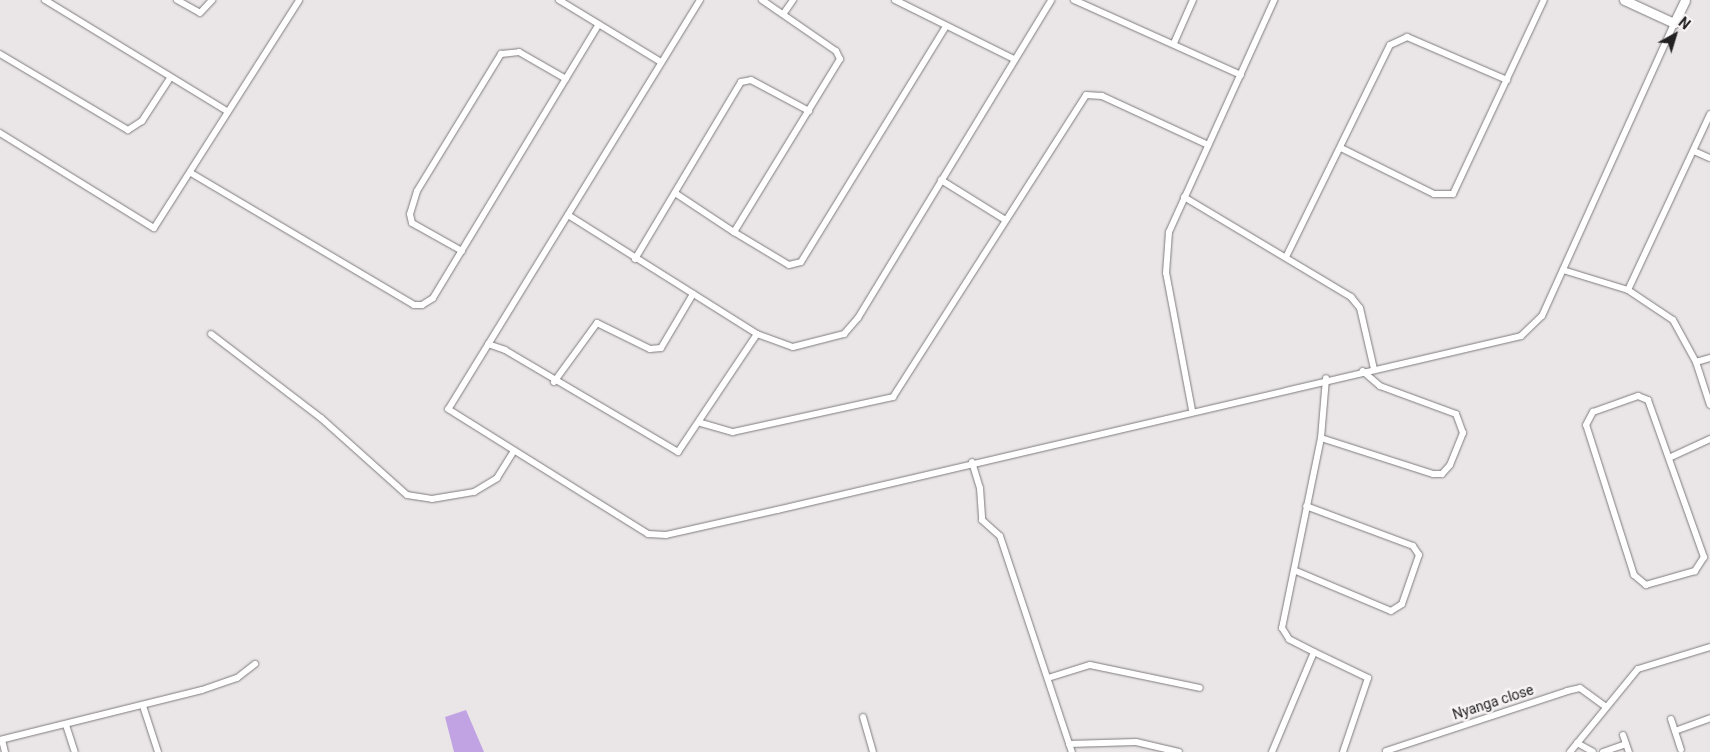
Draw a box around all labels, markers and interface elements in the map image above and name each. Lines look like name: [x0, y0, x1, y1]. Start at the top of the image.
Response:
north arrow: [1650, 10, 1700, 60]
text: N: [1676, 14, 1693, 33]
street label: Nyanga close: [1450, 681, 1536, 723]

